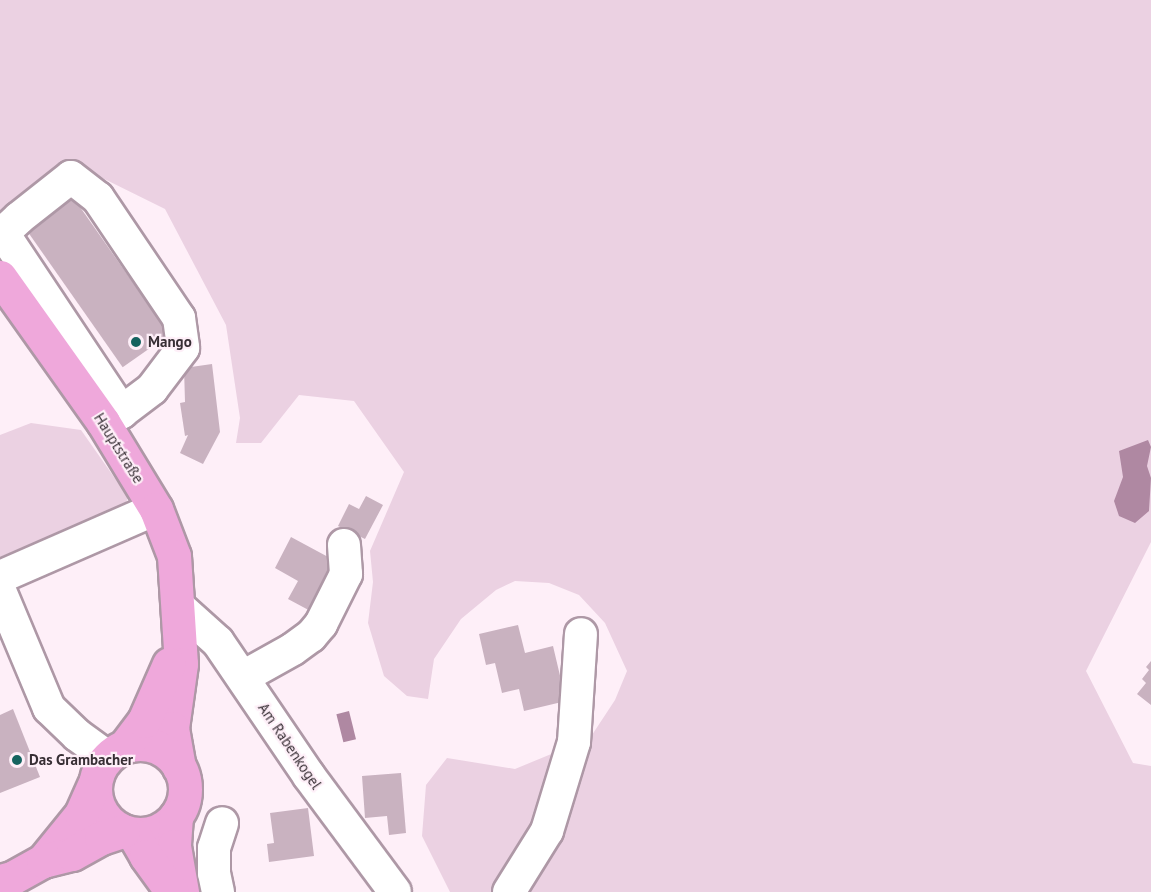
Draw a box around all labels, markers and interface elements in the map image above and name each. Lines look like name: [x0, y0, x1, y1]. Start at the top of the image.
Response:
place label: Mango: [148, 333, 192, 351]
marker: Mango: [129, 335, 143, 349]
street label: Hauptstraße: [90, 410, 148, 486]
street label: Am Rabenkogel: [255, 699, 325, 793]
place label: Das Grambacher: [29, 751, 133, 769]
marker: Das Grambacher: [10, 753, 24, 767]

